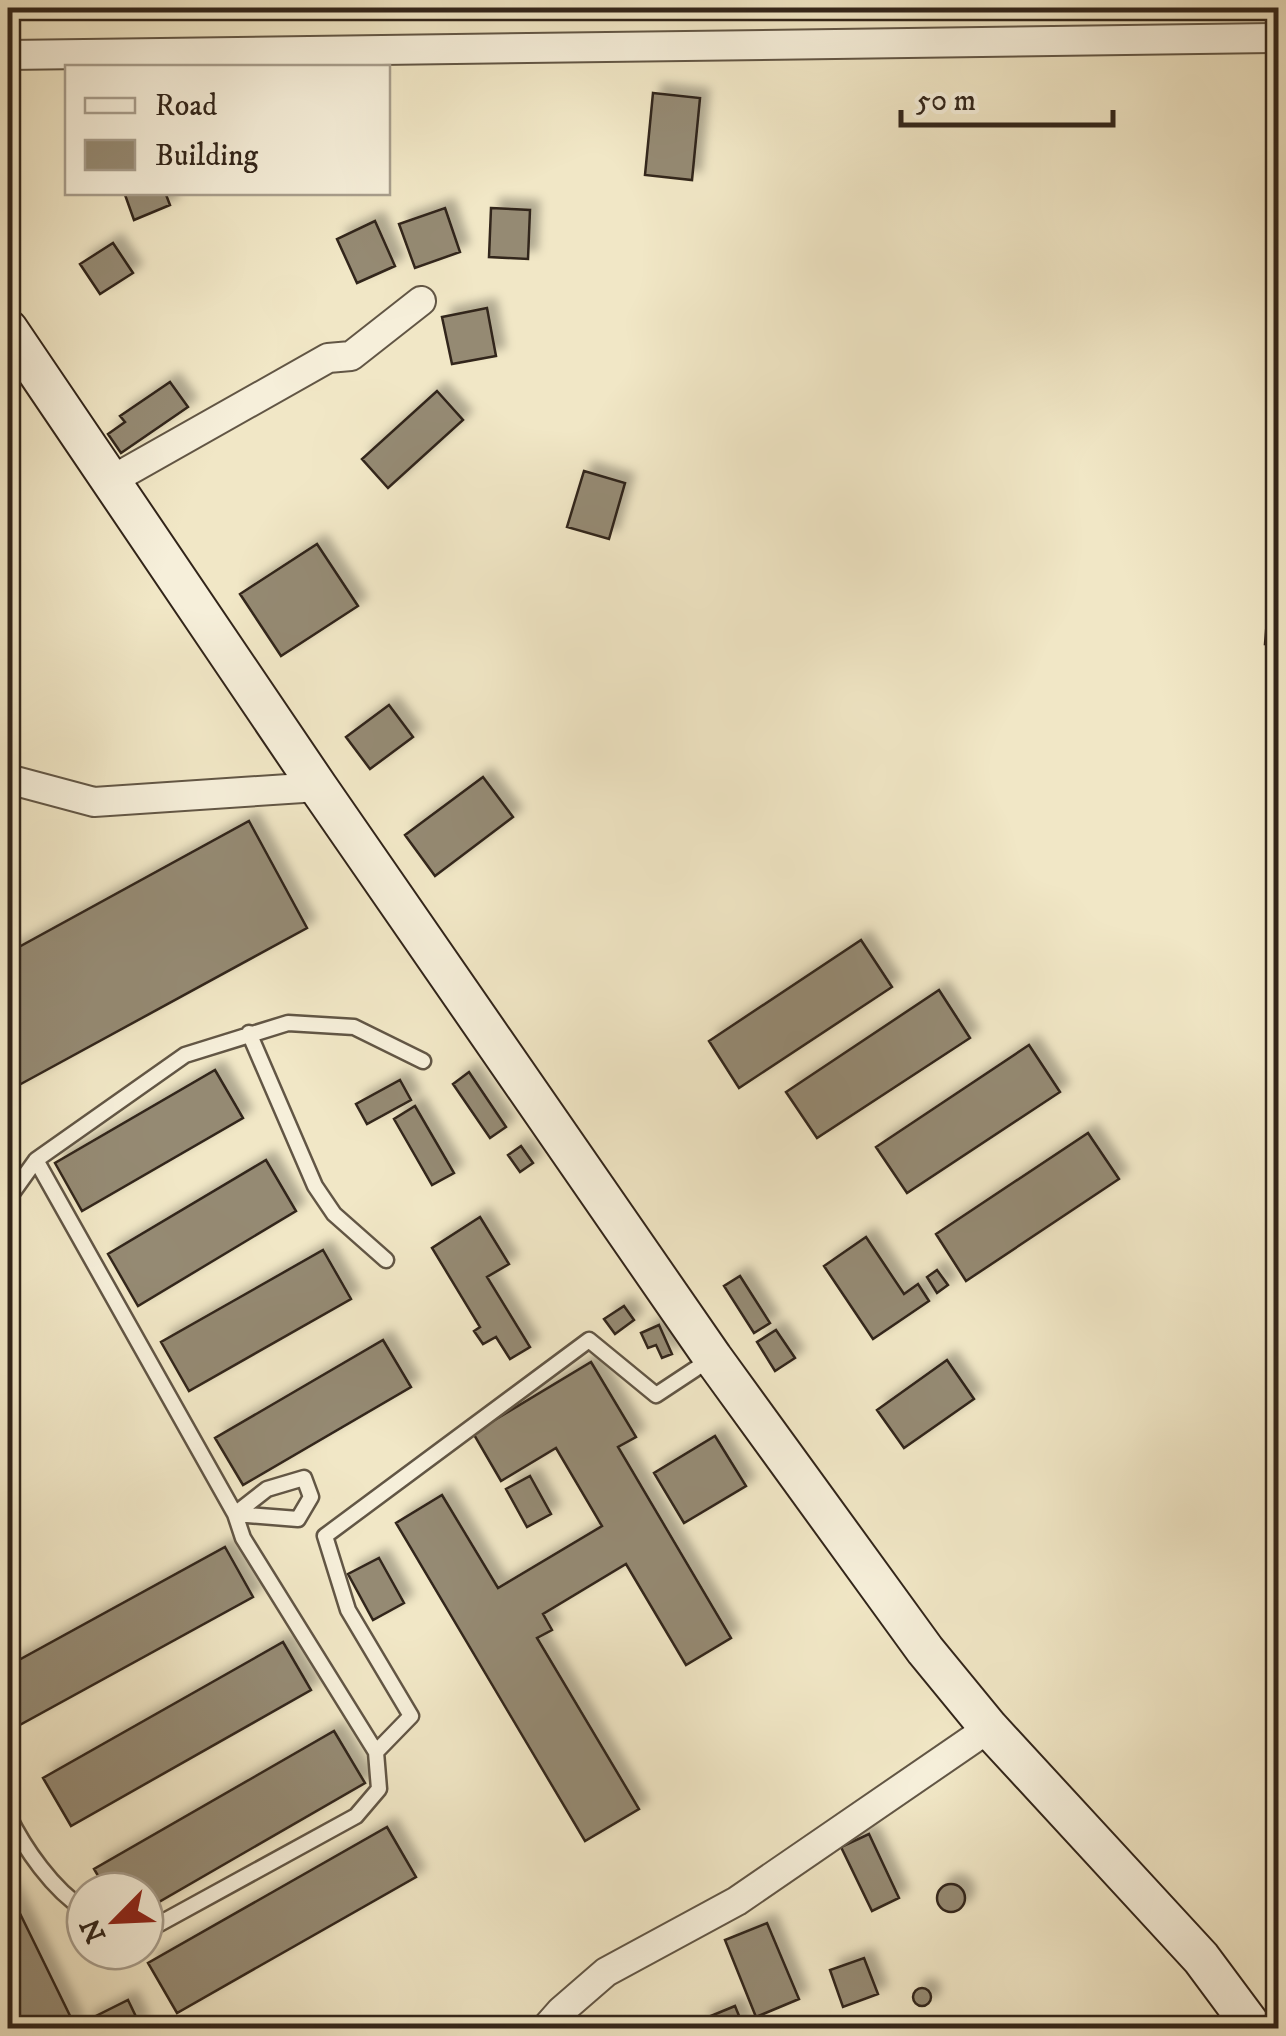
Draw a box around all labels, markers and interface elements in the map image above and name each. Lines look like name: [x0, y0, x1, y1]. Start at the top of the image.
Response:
legend: [65, 65, 390, 195]
scale bar: [901, 65, 1114, 127]
text: 50 m: [916, 83, 976, 120]
text: Road: [155, 88, 217, 125]
text: Building: [155, 138, 259, 175]
north arrow: [65, 1871, 165, 1971]
text: N: [73, 1913, 114, 1948]

